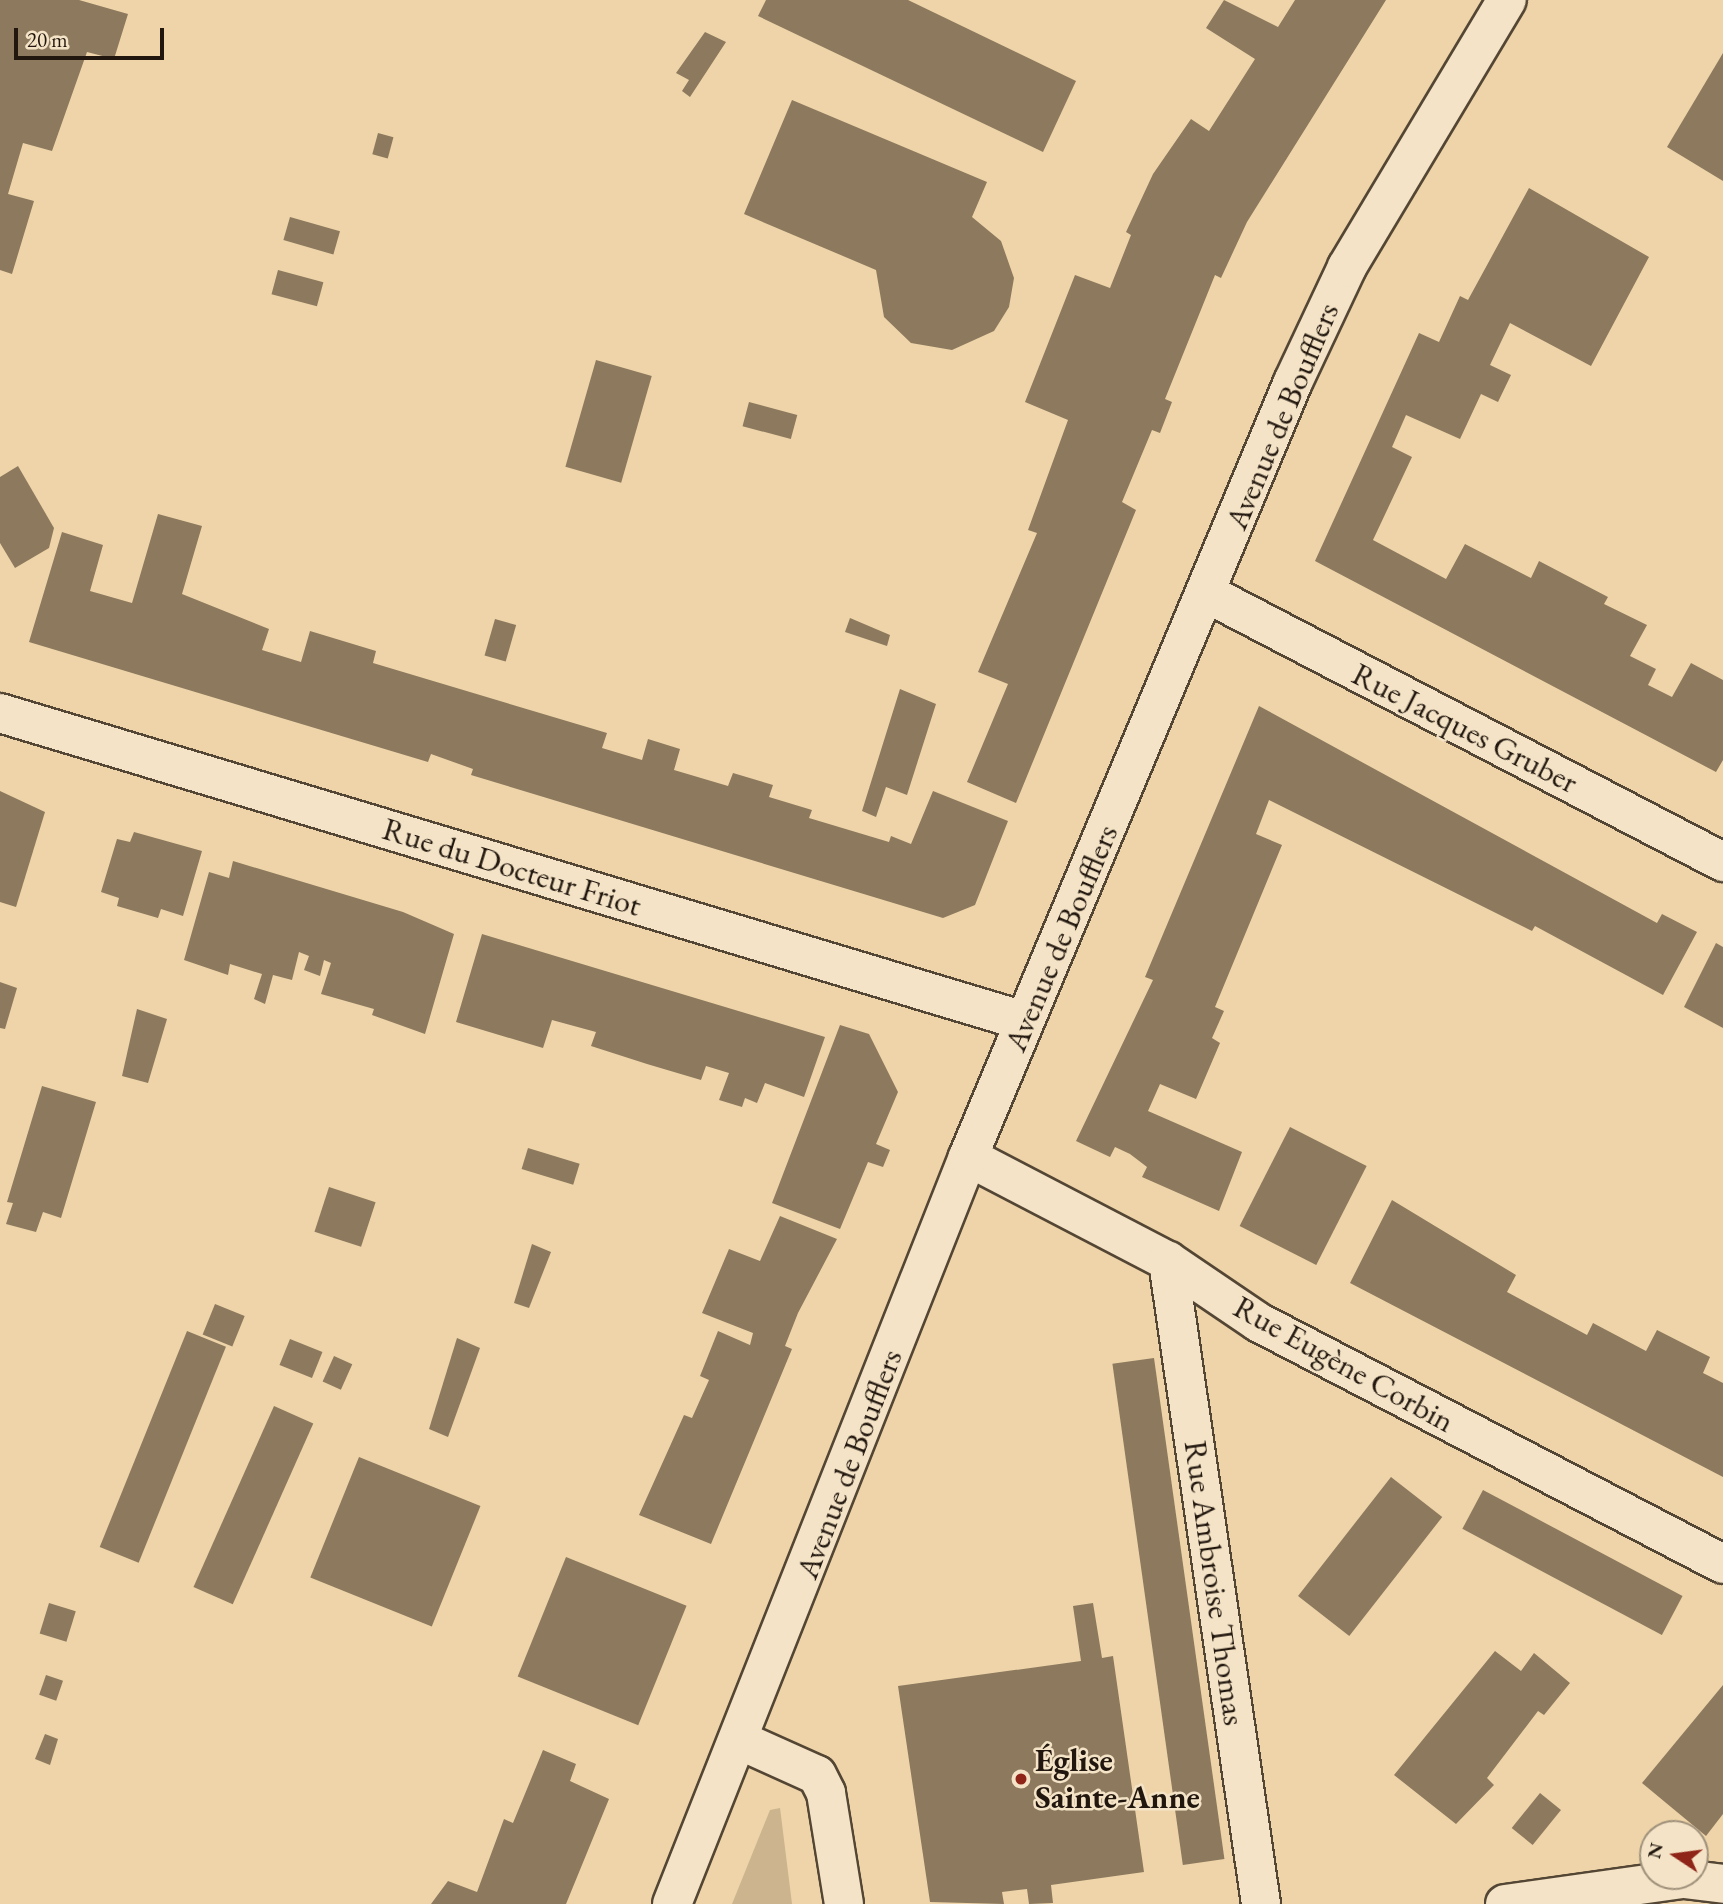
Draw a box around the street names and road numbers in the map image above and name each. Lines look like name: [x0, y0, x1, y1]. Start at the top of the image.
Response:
street label: Avenue de Boufflers: [1217, 297, 1347, 535]
street label: Rue Jacques Gruber: [1346, 655, 1584, 801]
street label: Rue du Docteur Friot: [378, 809, 646, 925]
street label: Avenue de Boufflers: [996, 819, 1126, 1057]
street label: Rue Eugène Corbin: [1227, 1288, 1461, 1440]
street label: Avenue de Boufflers: [788, 1344, 910, 1584]
street label: Rue Ambroise Thomas: [1176, 1438, 1254, 1728]

